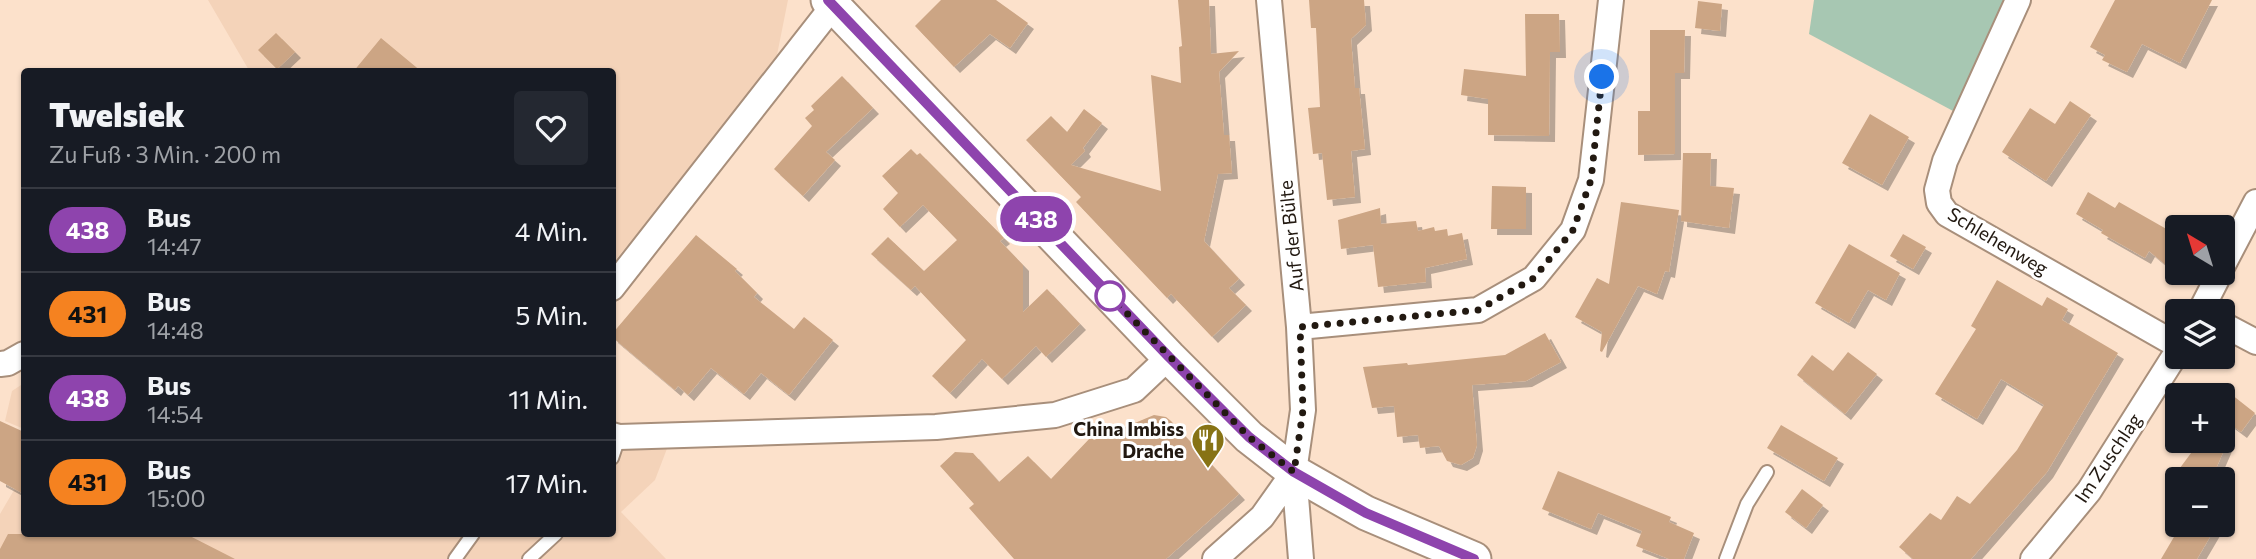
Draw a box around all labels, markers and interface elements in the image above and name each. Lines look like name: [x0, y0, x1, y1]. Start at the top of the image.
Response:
your location: [1584, 59, 1619, 94]
button: heart: [514, 91, 588, 165]
text: Twelsiek: [49, 93, 185, 134]
text: Zu Fuß · 3 Min. · 200 m: [49, 140, 281, 168]
street label: Auf der Bülte: [1273, 179, 1308, 293]
line badge: 438: [996, 196, 1076, 242]
text: Bus: [147, 201, 191, 232]
street label: Schlehenweg: [1944, 202, 2053, 280]
text: 438: [1014, 204, 1058, 233]
text: 438: [66, 215, 109, 244]
text: 4 Min.: [515, 215, 588, 246]
north arrow: [2165, 215, 2235, 285]
map controls: [2165, 215, 2235, 537]
text: 14:47: [147, 232, 202, 260]
unlabelled marker: [1095, 281, 1125, 311]
text: Bus: [147, 285, 191, 316]
text: 431: [68, 299, 107, 328]
text: 5 Min.: [515, 299, 588, 330]
button: layers: [2165, 299, 2235, 369]
text: 14:48: [147, 316, 204, 344]
text: Bus: [147, 369, 191, 400]
text: 438: [66, 383, 109, 412]
text: 11 Min.: [508, 383, 588, 414]
button: +: [2165, 383, 2235, 453]
text: 14:54: [147, 400, 203, 428]
street label: Im Zuschlag: [2069, 409, 2146, 507]
place label: China Imbiss Drache: [1073, 417, 1184, 462]
restaurant icon: China Imbiss Drache: [1189, 421, 1227, 470]
text: Bus: [147, 453, 191, 484]
text: 431: [68, 467, 107, 496]
text: 17 Min.: [506, 467, 588, 498]
button: −: [2165, 467, 2235, 537]
text: 15:00: [147, 484, 206, 512]

